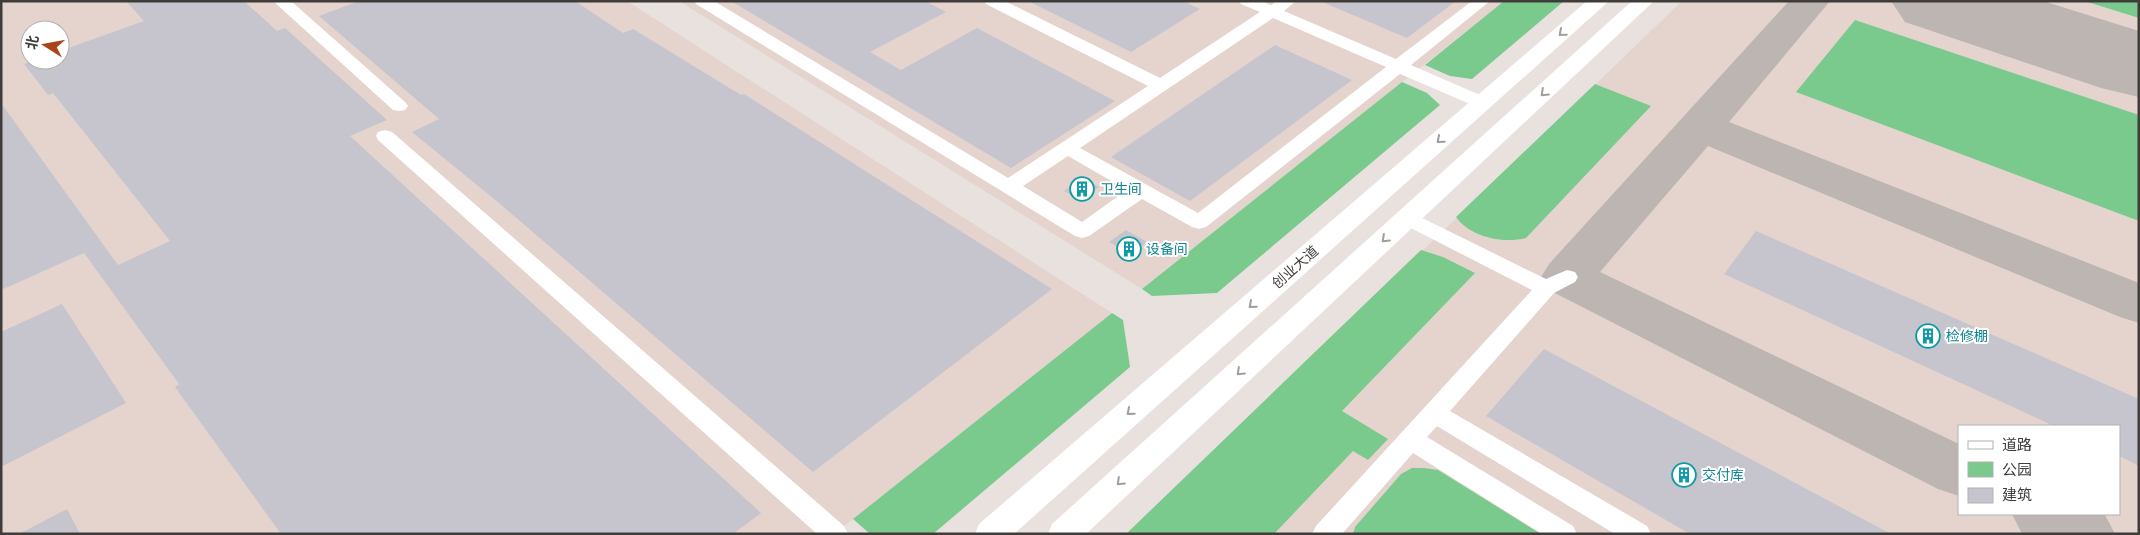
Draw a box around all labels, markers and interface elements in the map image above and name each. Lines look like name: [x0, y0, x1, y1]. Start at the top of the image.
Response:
north arrow: [20, 20, 70, 70]
one-way arrow: [1559, 28, 1568, 37]
text: 北: [23, 34, 42, 51]
one-way arrow: [1540, 88, 1549, 97]
one-way arrow: [1437, 135, 1446, 143]
building icon: 卫生间: [1069, 176, 1095, 202]
place label: 卫生间: [1100, 181, 1142, 198]
one-way arrow: [1382, 233, 1391, 242]
building icon: 设备间: [1116, 236, 1142, 262]
place label: 设备间: [1146, 241, 1188, 258]
street label: 创业大道: [1269, 243, 1322, 292]
one-way arrow: [1249, 300, 1258, 308]
building icon: 检修棚: [1915, 323, 1941, 349]
place label: 检修棚: [1946, 328, 1988, 345]
one-way arrow: [1236, 366, 1245, 375]
one-way arrow: [1126, 407, 1135, 416]
legend: [1958, 425, 2120, 515]
text: 道路: [2002, 436, 2032, 455]
text: 公园: [2002, 461, 2032, 480]
building icon: 交付库: [1671, 462, 1697, 488]
place label: 交付库: [1702, 467, 1744, 484]
one-way arrow: [1116, 476, 1125, 485]
text: 建筑: [2002, 486, 2032, 505]

